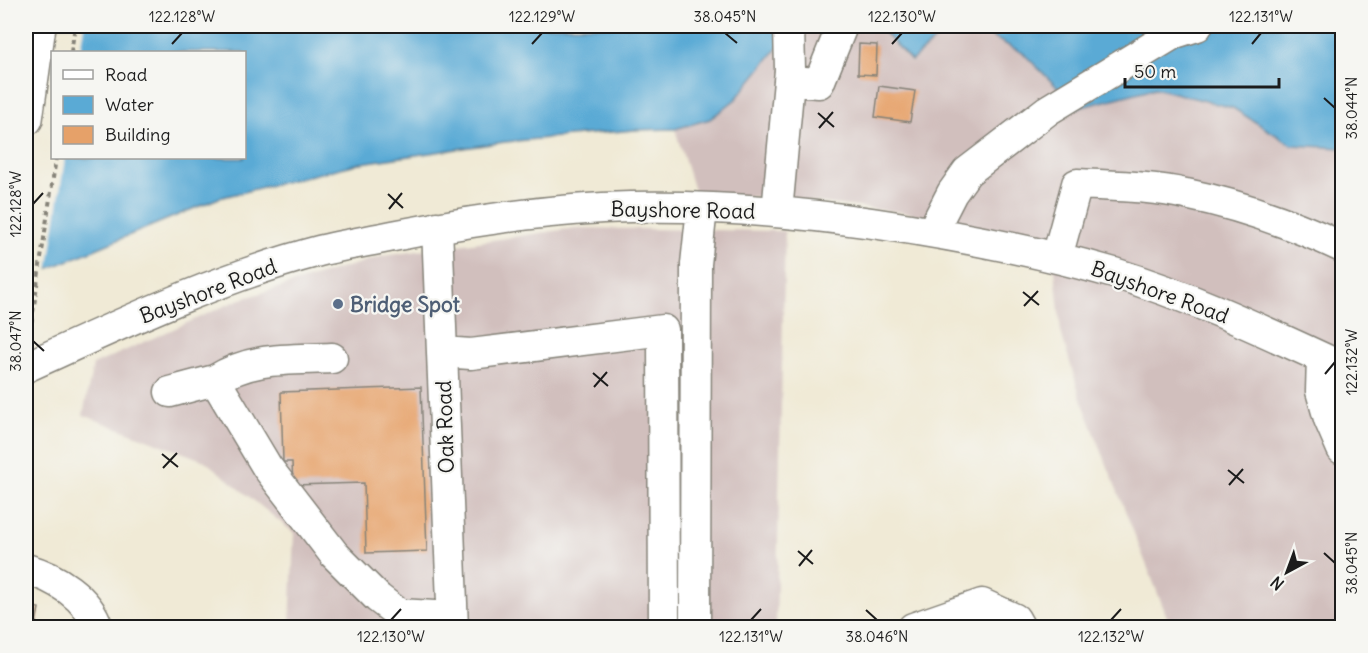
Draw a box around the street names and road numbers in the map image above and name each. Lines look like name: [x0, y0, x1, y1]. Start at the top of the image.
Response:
street label: Bayshore Road: [611, 195, 755, 225]
street label: Bayshore Road: [136, 252, 280, 330]
street label: Bayshore Road: [1087, 255, 1233, 329]
street label: Oak Road: [430, 380, 460, 474]

